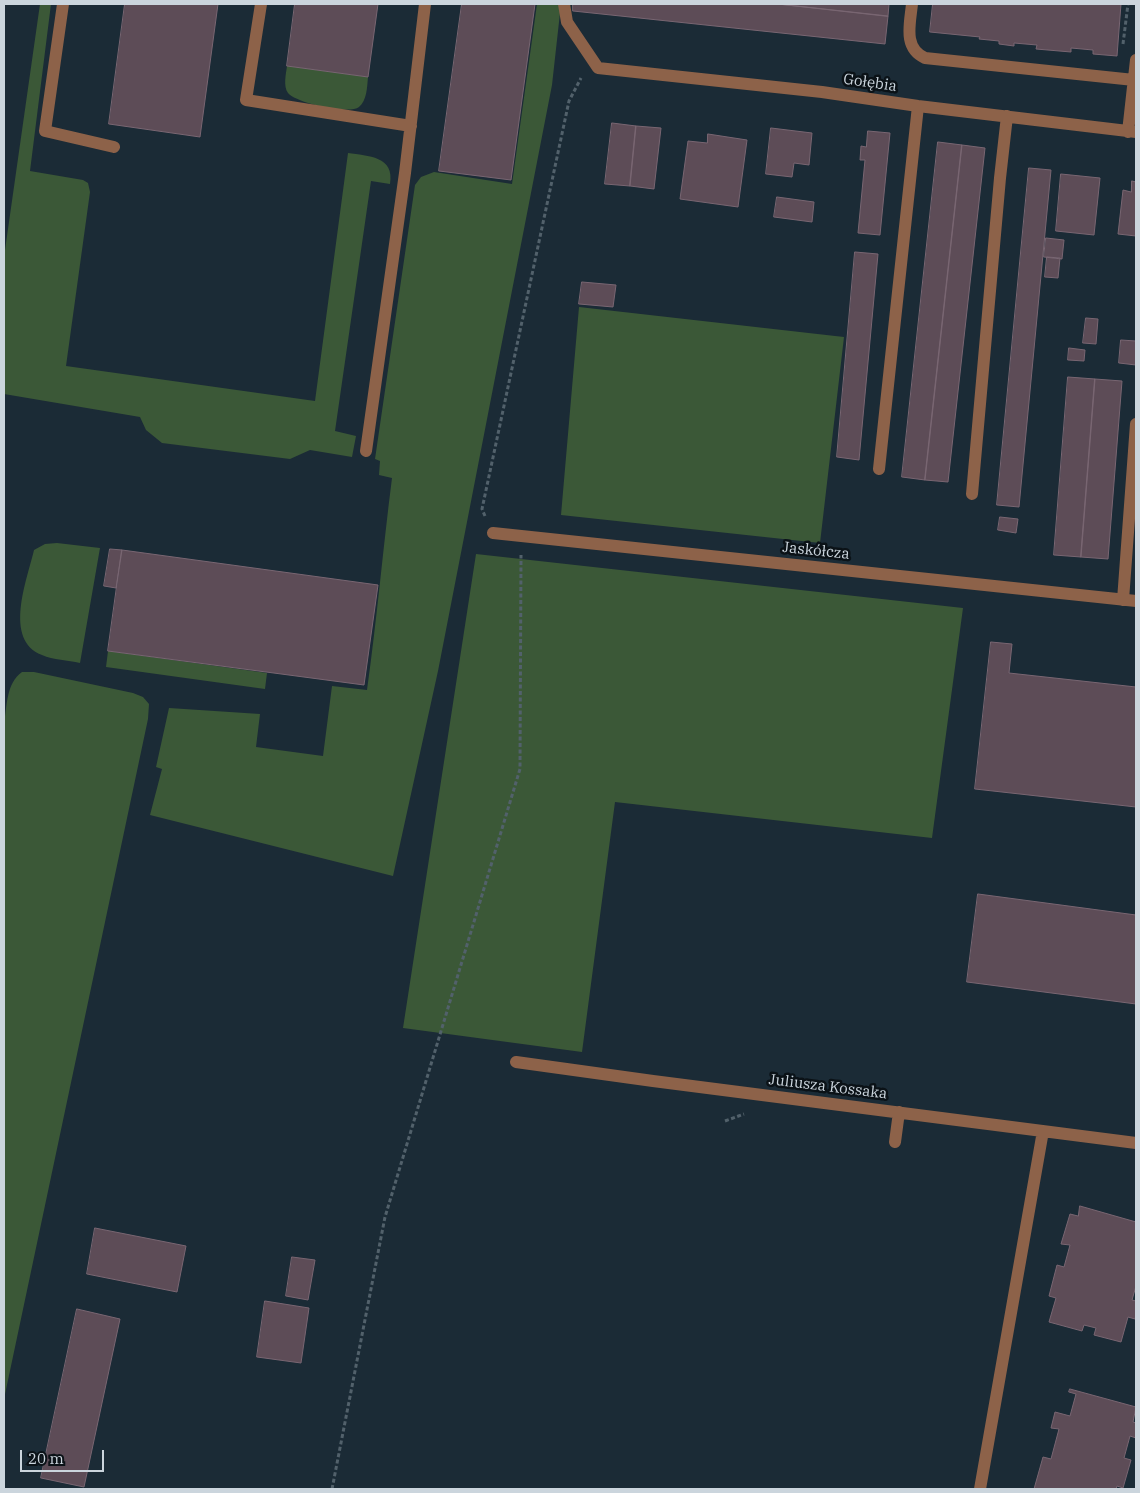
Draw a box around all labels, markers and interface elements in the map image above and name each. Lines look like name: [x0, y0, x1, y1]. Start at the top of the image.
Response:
street label: Gołębia: [842, 70, 898, 96]
street label: Jaskółcza: [782, 539, 850, 563]
street label: Juliusza Kossaka: [768, 1071, 888, 1103]
scale bar: [22, 1440, 106, 1472]
text: 20 m: [28, 1449, 64, 1468]

